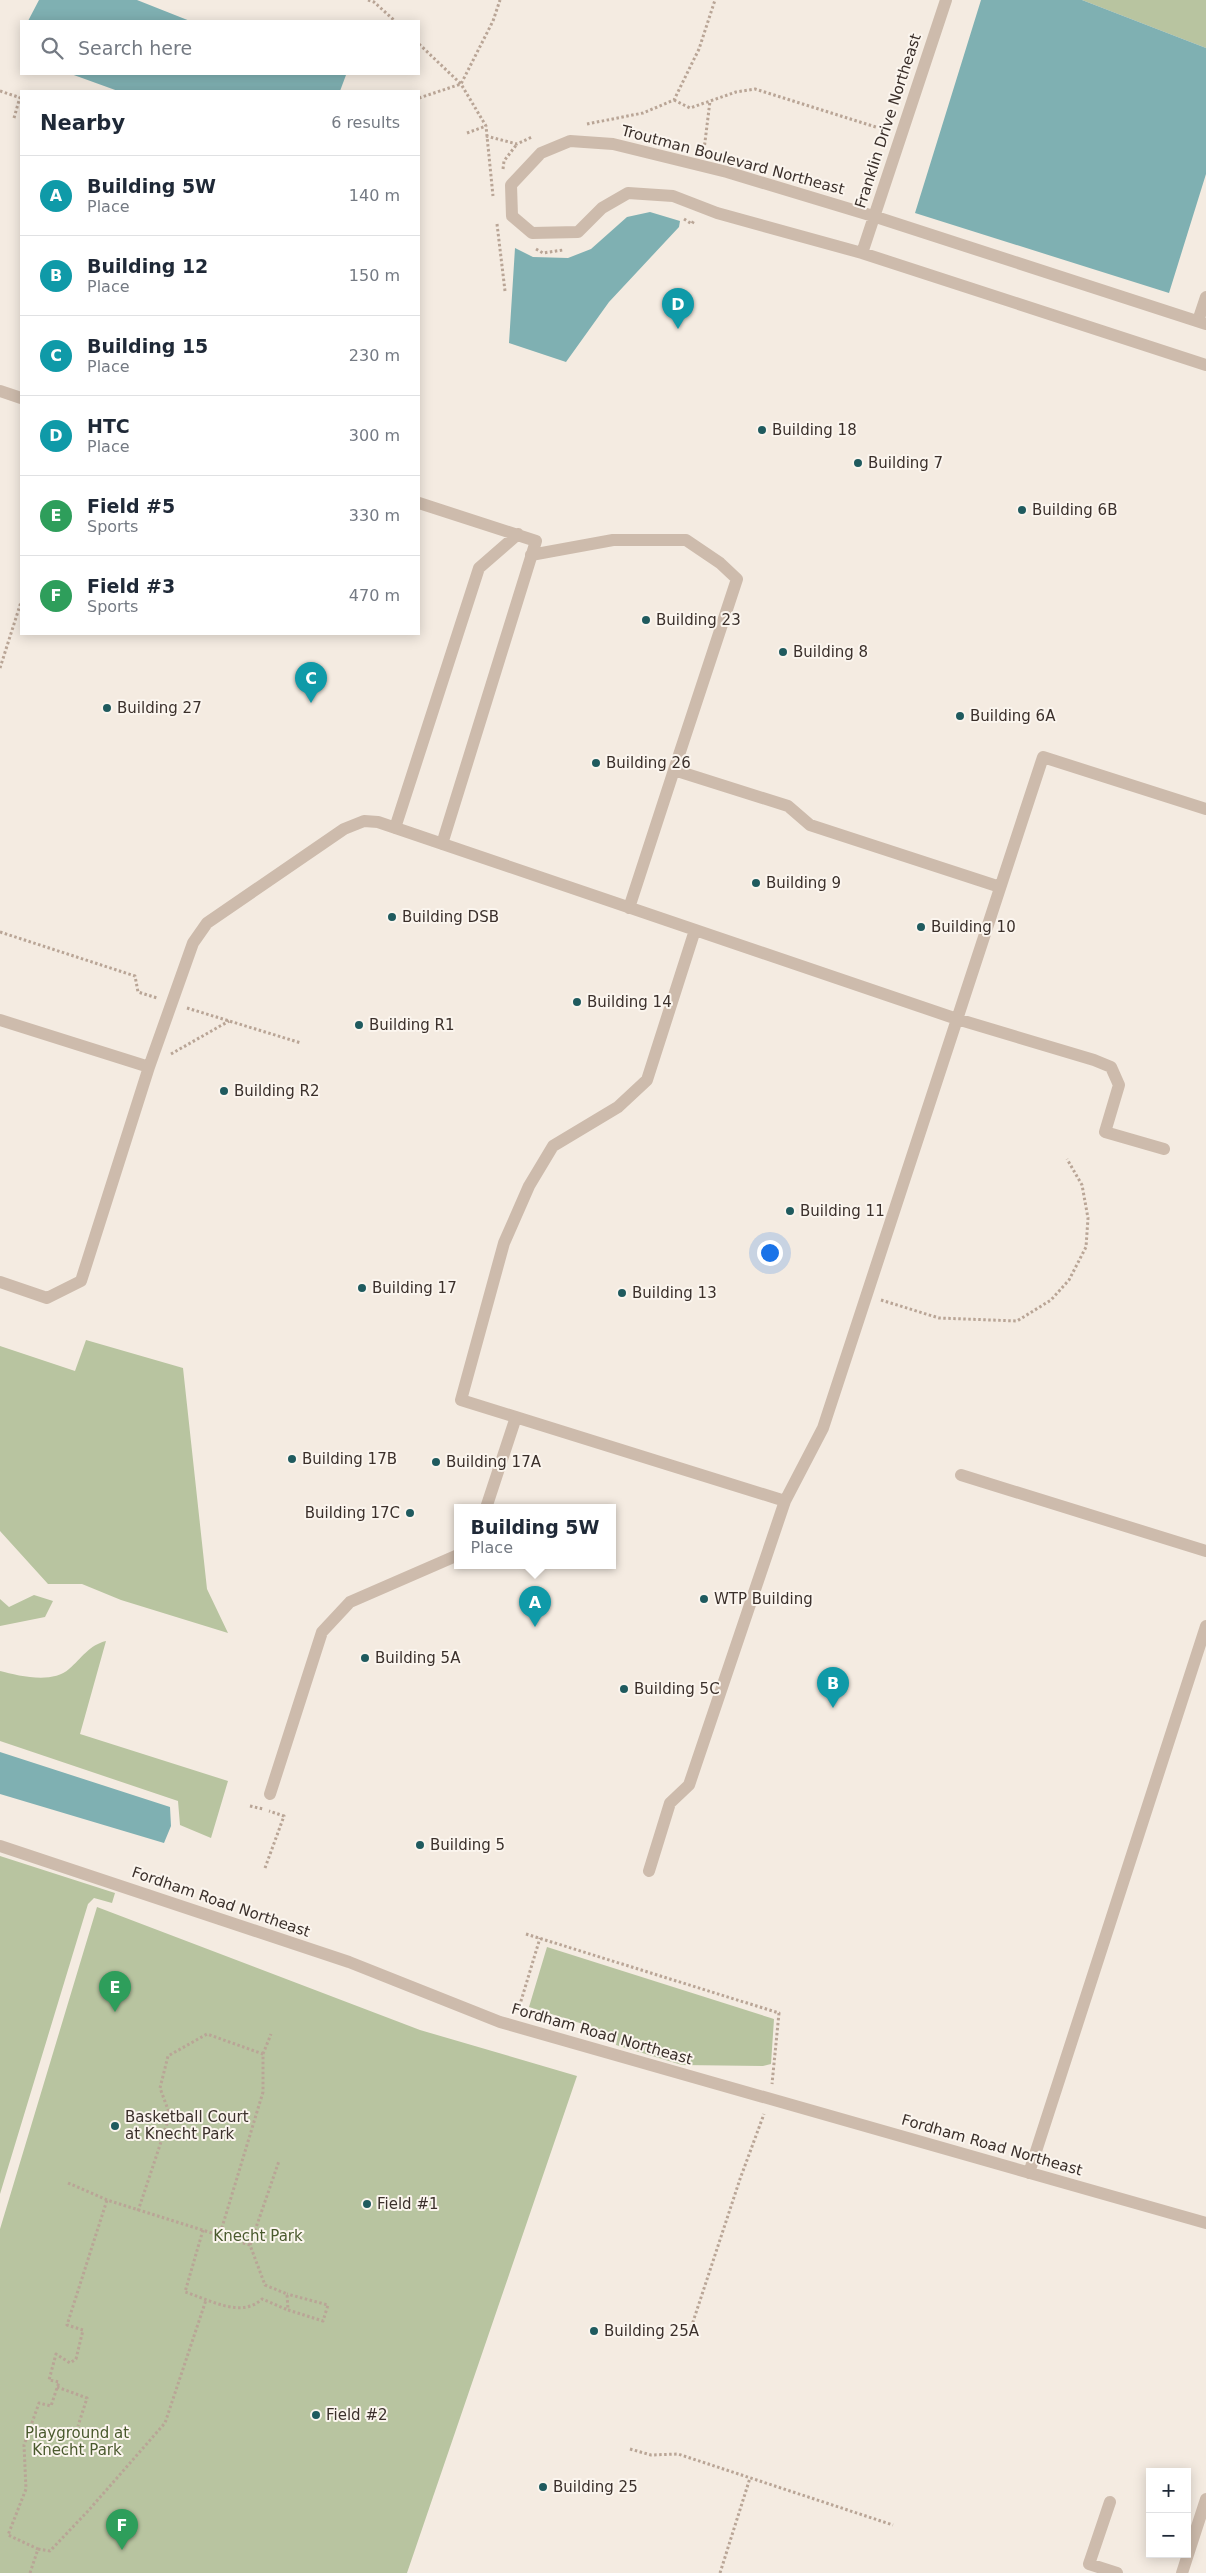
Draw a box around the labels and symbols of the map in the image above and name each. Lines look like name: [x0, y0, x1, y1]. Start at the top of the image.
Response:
street label: Franklin Drive Northeast: [851, 31, 925, 211]
street label: Troutman Boulevard Northeast: [619, 121, 847, 199]
pin: D: [662, 288, 694, 329]
place label: Building 18: [772, 421, 857, 439]
marker: Building 18: [756, 424, 768, 436]
place label: Building 7: [868, 454, 943, 472]
marker: Building 7: [852, 457, 864, 469]
place label: Building 6B: [1032, 501, 1117, 519]
marker: Building 6B: [1016, 504, 1028, 516]
place label: Building 23: [656, 611, 741, 629]
marker: Building 23: [640, 614, 652, 626]
place label: Building 8: [793, 643, 868, 661]
marker: Building 8: [777, 646, 789, 658]
pin: C: [295, 662, 327, 703]
place label: Building 27: [117, 699, 202, 717]
marker: Building 27: [101, 702, 113, 714]
place label: Building 6A: [970, 707, 1056, 725]
marker: Building 6A: [954, 710, 966, 722]
place label: Building 26: [606, 754, 691, 772]
marker: Building 26: [590, 757, 602, 769]
place label: Building 9: [766, 874, 841, 892]
marker: Building 9: [750, 877, 762, 889]
place label: Building DSB: [402, 908, 499, 926]
marker: Building DSB: [386, 911, 398, 923]
place label: Building 10: [931, 918, 1016, 936]
marker: Building 10: [915, 921, 927, 933]
place label: Building 14: [587, 993, 672, 1011]
marker: Building 14: [571, 996, 583, 1008]
place label: Building R1: [369, 1016, 455, 1034]
marker: Building R1: [353, 1019, 365, 1031]
place label: Building R2: [234, 1082, 320, 1100]
marker: Building R2: [218, 1085, 230, 1097]
place label: Building 11: [800, 1202, 885, 1220]
marker: Building 11: [784, 1205, 796, 1217]
your location: [757, 1240, 783, 1266]
place label: Building 17: [372, 1279, 457, 1297]
marker: Building 17: [356, 1282, 368, 1294]
place label: Building 13: [632, 1284, 717, 1302]
marker: Building 13: [616, 1287, 628, 1299]
place label: Building 17B: [302, 1450, 397, 1468]
marker: Building 17B: [286, 1453, 298, 1465]
place label: Building 17A: [446, 1453, 542, 1471]
marker: Building 17A: [430, 1456, 442, 1468]
place label: Building 17C: [305, 1504, 400, 1522]
marker: Building 17C: [404, 1507, 416, 1519]
pin: A: [519, 1586, 551, 1627]
place label: WTP Building: [714, 1590, 813, 1608]
marker: WTP Building: [698, 1593, 710, 1605]
place label: Building 5A: [375, 1649, 461, 1667]
marker: Building 5A: [359, 1652, 371, 1664]
pin: B: [817, 1667, 849, 1708]
place label: Building 5C: [634, 1680, 720, 1698]
marker: Building 5C: [618, 1683, 630, 1695]
place label: Building 5: [430, 1836, 505, 1854]
marker: Building 5: [414, 1839, 426, 1851]
street label: Fordham Road Northeast: [130, 1863, 313, 1941]
pin: E: [99, 1971, 131, 2012]
street label: Fordham Road Northeast: [510, 2000, 695, 2068]
place label: Basketball Court at Knecht Park: [125, 2108, 249, 2143]
street label: Fordham Road Northeast: [900, 2111, 1085, 2179]
marker: Basketball Court at Knecht Park: [109, 2120, 121, 2132]
place label: Field #1: [377, 2195, 439, 2213]
marker: Field #1: [361, 2198, 373, 2210]
park label: Knecht Park: [213, 2227, 303, 2245]
place label: Building 25A: [604, 2322, 700, 2340]
marker: Building 25A: [588, 2325, 600, 2337]
place label: Field #2: [326, 2406, 388, 2424]
marker: Field #2: [310, 2409, 322, 2421]
park label: Playground at Knecht Park: [25, 2424, 129, 2459]
place label: Building 25: [553, 2478, 638, 2496]
marker: Building 25: [537, 2481, 549, 2493]
pin: F: [106, 2509, 138, 2550]

